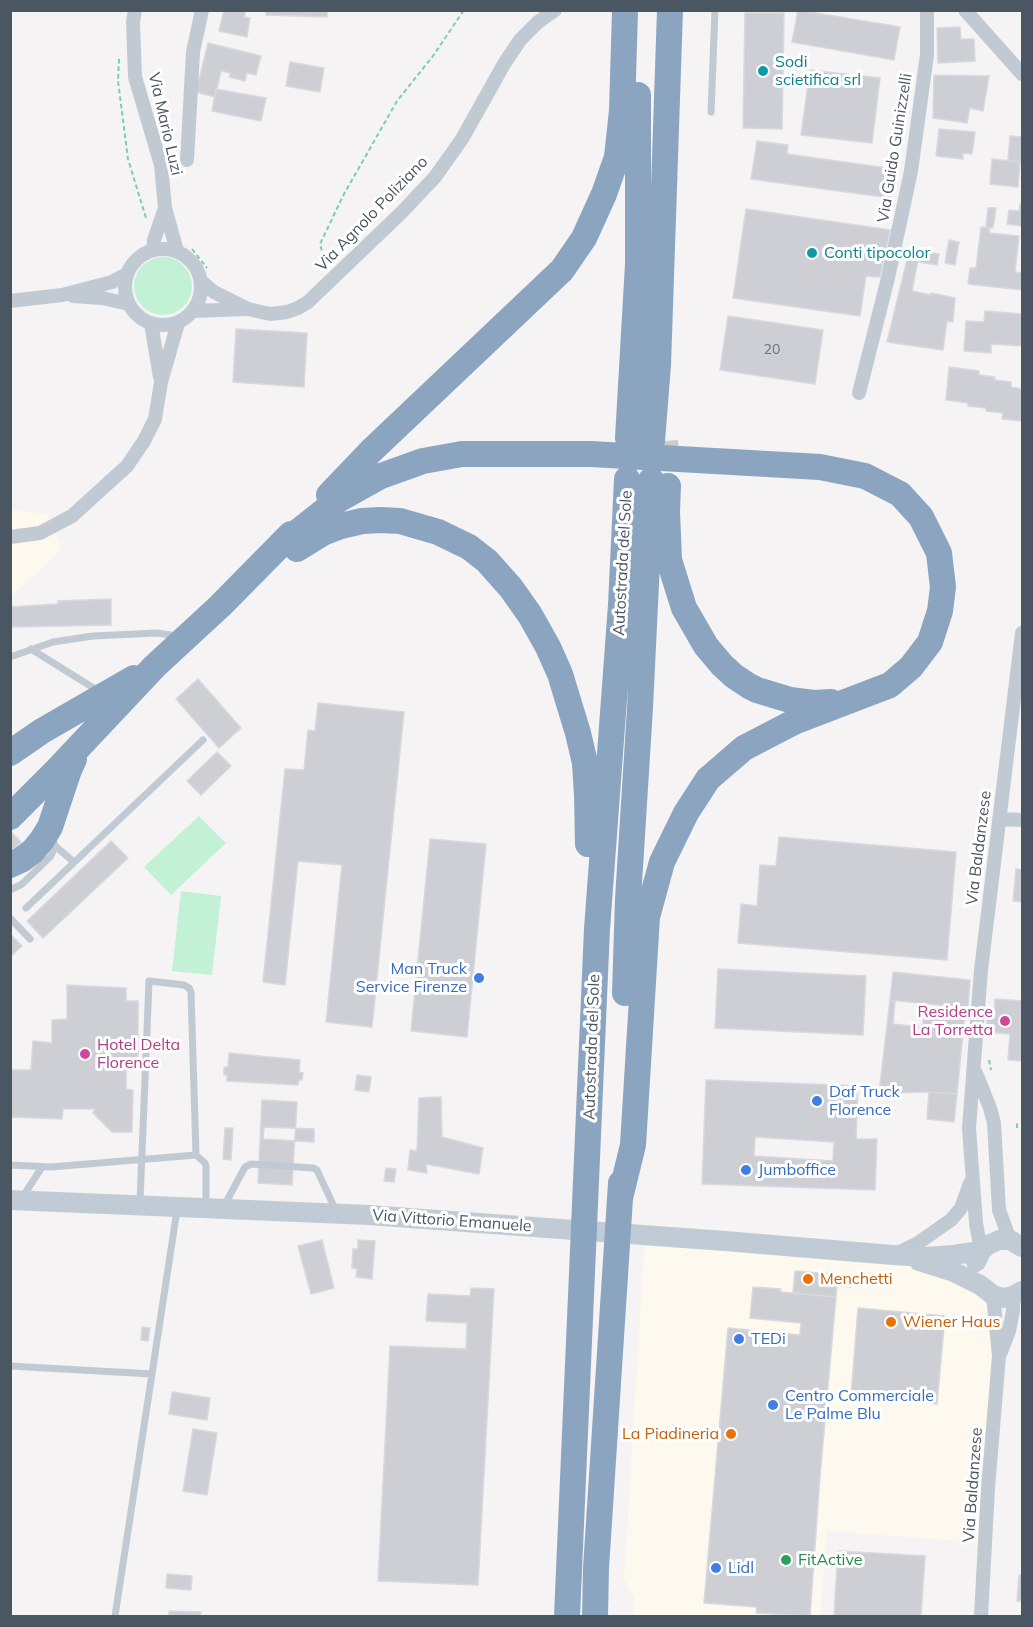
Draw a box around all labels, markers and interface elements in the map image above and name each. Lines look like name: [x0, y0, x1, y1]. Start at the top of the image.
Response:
place label: Sodi scietifica srl: [775, 52, 861, 90]
marker: Sodi scietifica srl: [756, 64, 770, 78]
street label: Via Mario Luzi: [144, 71, 186, 177]
street label: Via Guido Guinizzelli: [874, 72, 916, 224]
street label: Via Agnolo Poliziano: [312, 152, 432, 276]
place label: Conti tipocolor: [824, 243, 930, 263]
marker: Conti tipocolor: [805, 246, 819, 260]
house number: 20: [764, 342, 780, 358]
street label: Autostrada del Sole: [610, 490, 636, 636]
street label: Via Baldanzese: [962, 790, 996, 906]
place label: Man Truck Service Firenze: [356, 959, 467, 997]
marker: Man Truck Service Firenze: [472, 971, 486, 985]
street label: Autostrada del Sole: [580, 974, 604, 1120]
place label: Residence La Torretta: [912, 1002, 993, 1040]
marker: Residence La Torretta: [998, 1014, 1012, 1028]
place label: Hotel Delta Florence: [97, 1035, 180, 1073]
marker: Hotel Delta Florence: [78, 1047, 92, 1061]
place label: Daf Truck Florence: [829, 1082, 900, 1120]
marker: Daf Truck Florence: [810, 1094, 824, 1108]
place label: Jumboffice: [758, 1160, 836, 1180]
marker: Jumboffice: [739, 1163, 753, 1177]
street label: Via Vittorio Emanuele: [372, 1206, 532, 1236]
place label: Menchetti: [820, 1269, 893, 1289]
marker: Menchetti: [801, 1272, 815, 1286]
place label: Wiener Haus: [903, 1312, 1000, 1332]
marker: Wiener Haus: [884, 1315, 898, 1329]
place label: TEDi: [751, 1329, 786, 1349]
marker: TEDi: [732, 1332, 746, 1346]
place label: Centro Commerciale Le Palme Blu: [785, 1386, 934, 1424]
marker: Centro Commerciale Le Palme Blu: [766, 1398, 780, 1412]
place label: La Piadineria: [622, 1424, 719, 1444]
marker: La Piadineria: [724, 1427, 738, 1441]
street label: Via Baldanzese: [959, 1427, 987, 1543]
place label: FitActive: [798, 1550, 862, 1570]
marker: FitActive: [779, 1553, 793, 1567]
place label: Lidl: [728, 1558, 754, 1578]
marker: Lidl: [709, 1561, 723, 1575]

